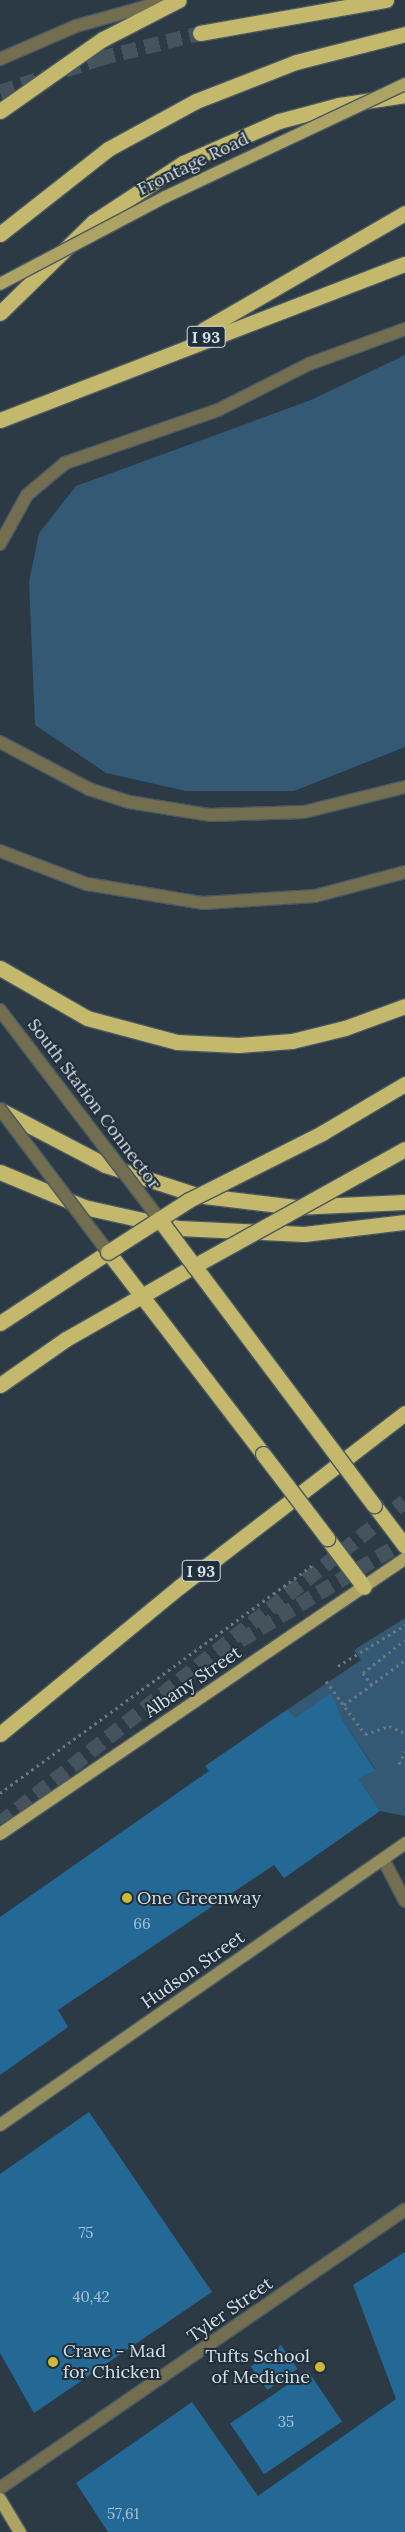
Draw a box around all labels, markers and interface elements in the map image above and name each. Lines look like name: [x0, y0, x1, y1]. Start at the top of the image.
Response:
street label: Frontage Road: [134, 128, 252, 200]
road number: I 93: [186, 324, 226, 351]
street label: South Station Connector: [23, 1015, 165, 1193]
road number: I 93: [181, 1558, 221, 1584]
street label: Albany Street: [141, 1642, 245, 1722]
place label: One Greenway: [137, 1887, 261, 1909]
marker: One Greenway: [121, 1892, 133, 1904]
house number: 66: [133, 1915, 151, 1933]
street label: Hudson Street: [137, 1927, 249, 2013]
house number: 75: [78, 2224, 94, 2242]
street label: Tyler Street: [183, 2273, 277, 2347]
house number: 40,42: [72, 2288, 110, 2306]
place label: Crave - Mad for Chicken: [63, 2341, 166, 2384]
place label: Tufts School of Medicine: [205, 2346, 310, 2388]
marker: Crave - Mad for Chicken: [47, 2356, 59, 2368]
marker: Tufts School of Medicine: [314, 2361, 326, 2373]
house number: 35: [278, 2413, 294, 2431]
house number: 57,61: [107, 2505, 139, 2523]

